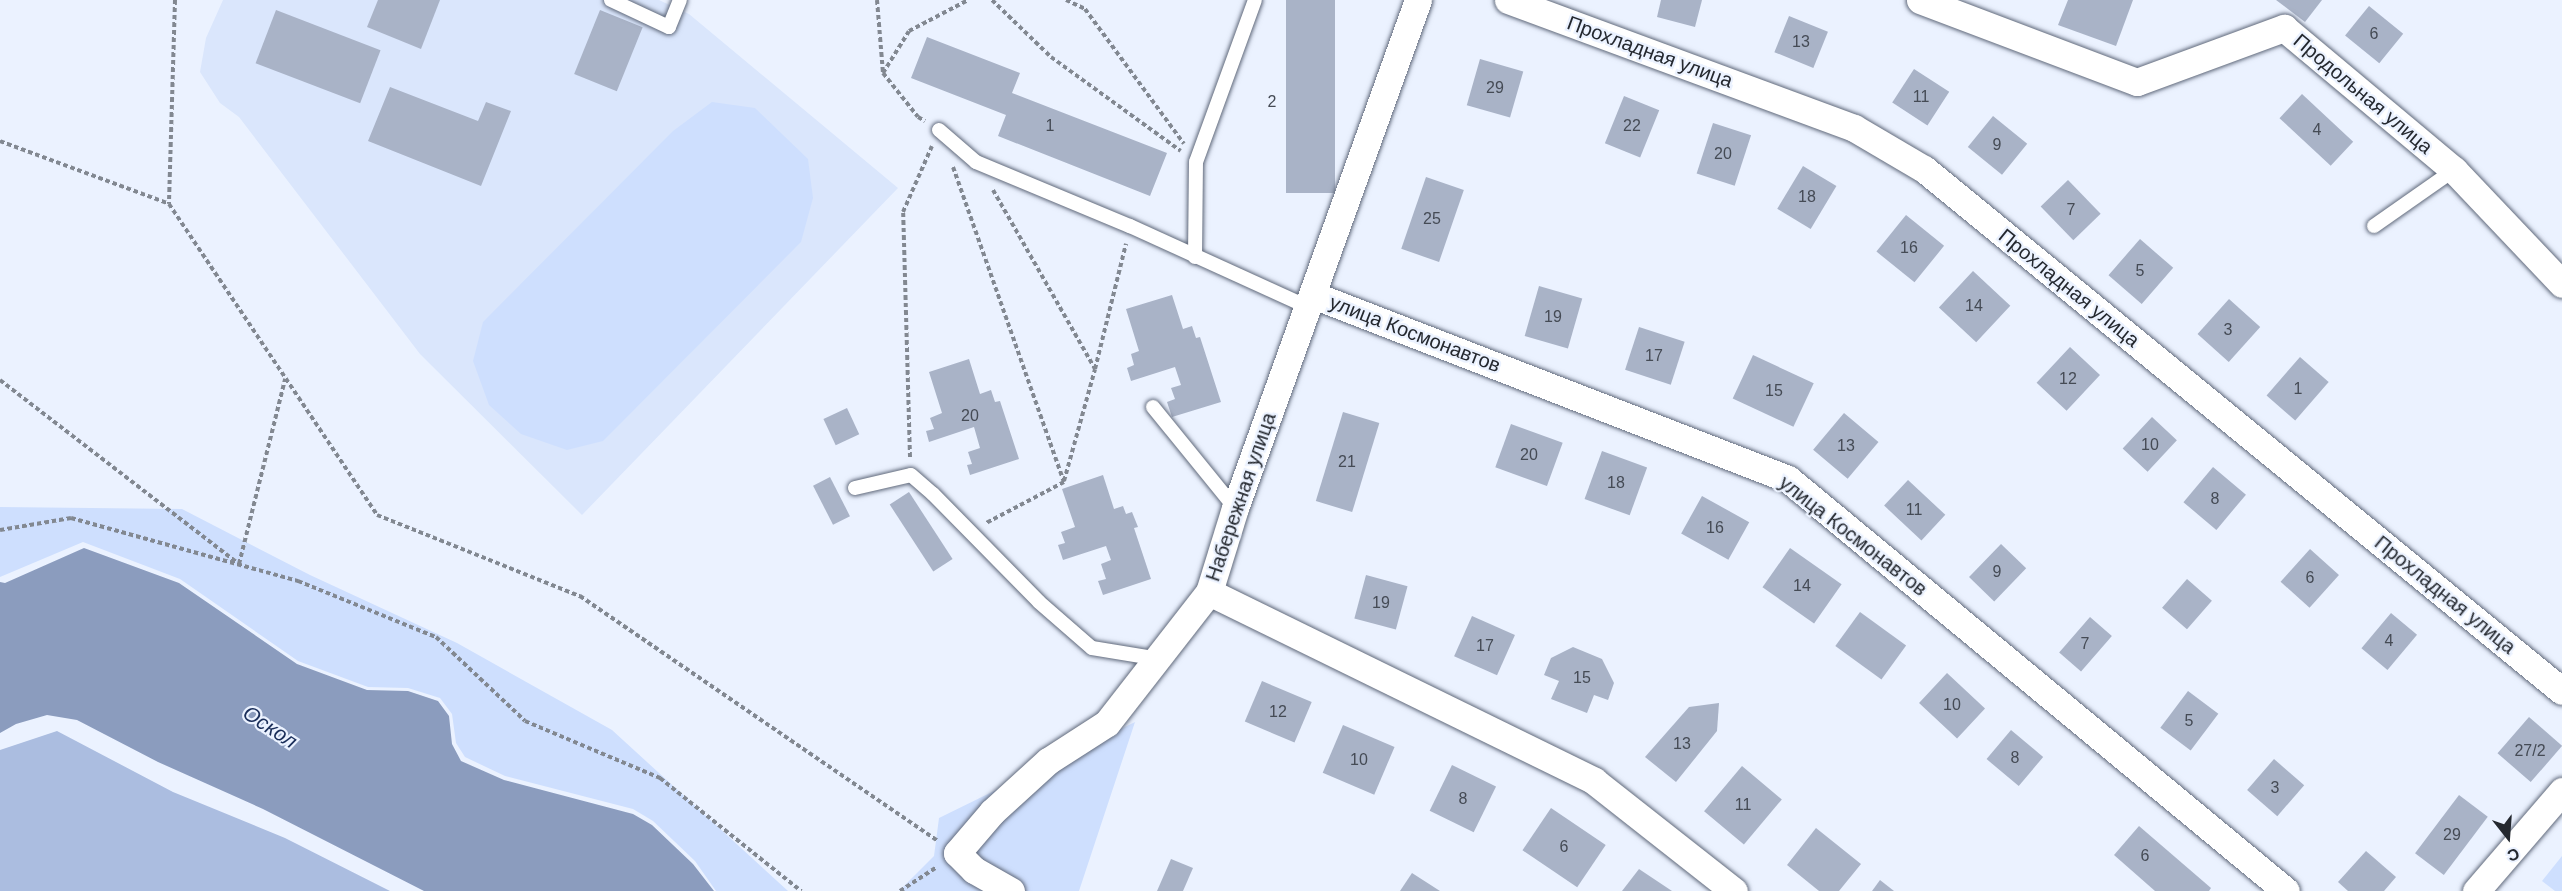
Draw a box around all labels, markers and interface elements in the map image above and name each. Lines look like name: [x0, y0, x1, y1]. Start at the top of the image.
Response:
street label: Прохладная улица: [1564, 11, 1736, 93]
house number: 6: [2370, 24, 2378, 44]
street label: Продольная улица: [2289, 29, 2437, 159]
house number: 13: [1792, 32, 1810, 52]
house number: 29: [1486, 78, 1504, 98]
house number: 11: [1913, 87, 1929, 107]
house number: 2: [1268, 92, 1276, 112]
house number: 1: [1046, 116, 1054, 136]
house number: 22: [1623, 116, 1641, 136]
house number: 4: [2313, 120, 2321, 140]
house number: 9: [1993, 135, 2001, 155]
house number: 20: [1714, 144, 1732, 164]
house number: 18: [1798, 187, 1816, 207]
house number: 7: [2067, 200, 2075, 220]
house number: 25: [1423, 209, 1441, 229]
street label: Прохладная улица: [1994, 224, 2144, 352]
house number: 16: [1900, 238, 1918, 258]
house number: 5: [2136, 261, 2144, 281]
street label: улица Космонавтов: [1326, 290, 1504, 378]
house number: 14: [1965, 296, 1983, 316]
house number: 19: [1544, 307, 1562, 327]
house number: 3: [2224, 320, 2232, 340]
house number: 17: [1645, 346, 1663, 366]
house number: 12: [2059, 369, 2077, 389]
house number: 1: [2294, 379, 2302, 399]
house number: 15: [1765, 381, 1783, 401]
house number: 20: [961, 406, 979, 426]
street label: Набережная улица: [1201, 409, 1281, 585]
house number: 10: [2141, 435, 2159, 455]
house number: 13: [1837, 436, 1855, 456]
house number: 20: [1520, 445, 1538, 465]
house number: 21: [1338, 452, 1356, 472]
street label: улица Космонавтов: [1774, 471, 1932, 601]
house number: 18: [1607, 473, 1625, 493]
house number: 8: [2211, 489, 2219, 509]
house number: 11: [1906, 500, 1922, 520]
house number: 16: [1706, 518, 1724, 538]
street label: Прохладная улица: [2370, 531, 2520, 659]
house number: 9: [1993, 562, 2001, 582]
house number: 6: [2306, 568, 2314, 588]
house number: 14: [1793, 576, 1811, 596]
house number: 19: [1372, 593, 1390, 613]
house number: 4: [2385, 631, 2393, 651]
house number: 7: [2081, 634, 2089, 654]
house number: 17: [1476, 636, 1494, 656]
house number: 15: [1573, 668, 1591, 688]
house number: 10: [1943, 695, 1961, 715]
water label: Оскол: [238, 700, 302, 754]
house number: 12: [1269, 702, 1287, 722]
house number: 5: [2185, 711, 2193, 731]
house number: 13: [1673, 734, 1691, 754]
house number: 27/2: [2514, 741, 2546, 761]
house number: 8: [2011, 748, 2019, 768]
house number: 10: [1350, 750, 1368, 770]
house number: 3: [2271, 778, 2279, 798]
house number: 8: [1459, 789, 1467, 809]
house number: 11: [1735, 795, 1751, 815]
north arrow: [2478, 807, 2538, 867]
house number: 29: [2443, 825, 2461, 845]
house number: 6: [1560, 837, 1568, 857]
text: С: [2505, 845, 2521, 865]
house number: 6: [2141, 846, 2149, 866]

